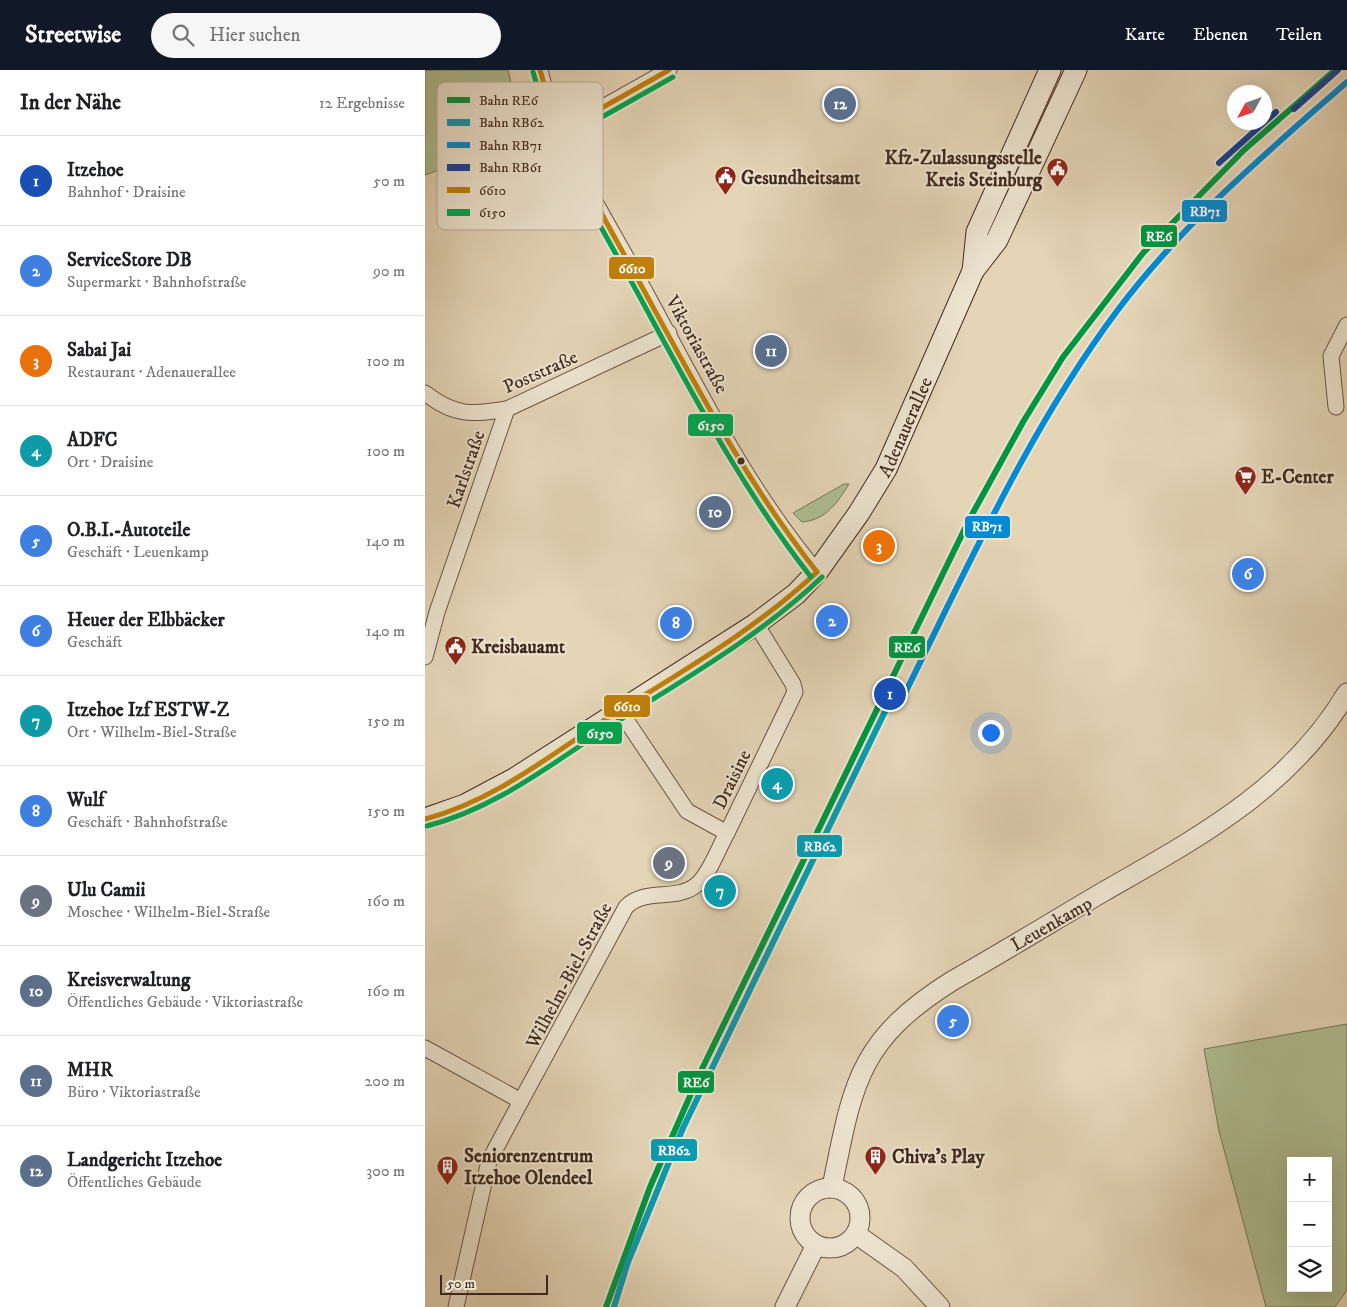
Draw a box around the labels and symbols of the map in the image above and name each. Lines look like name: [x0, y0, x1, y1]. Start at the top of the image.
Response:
legend: [437, 82, 603, 230]
pin: 12: [824, 85, 856, 123]
north arrow: [1227, 85, 1272, 130]
text: Bahn RE6: [479, 92, 539, 110]
text: Bahn RB62: [479, 114, 544, 132]
text: Bahn RB71: [479, 137, 542, 155]
place label: Kfz-Zulassungsstelle Kreis Steinburg: [885, 147, 1043, 192]
public building icon: Kfz-Zulassungsstelle Kreis Steinburg: [1046, 156, 1070, 187]
text: Bahn RB61: [479, 159, 542, 177]
public building icon: Gesundheitsamt: [713, 165, 737, 196]
place label: Gesundheitsamt: [741, 167, 861, 190]
text: 6610: [479, 182, 506, 200]
line badge: RB71: [1181, 199, 1228, 223]
text: RB71: [1190, 203, 1220, 221]
text: 6150: [479, 204, 506, 222]
line badge: RE6: [1140, 224, 1178, 248]
text: RE6: [1146, 228, 1173, 246]
line badge: 6610: [608, 256, 655, 280]
text: 6610: [618, 260, 646, 278]
street label: Viktoriastraße: [660, 291, 733, 398]
pin: 11: [755, 332, 787, 370]
street label: Poststraße: [500, 346, 582, 399]
street label: Adenauerallee: [874, 374, 938, 482]
line badge: 6150: [687, 413, 734, 437]
text: 6150: [698, 417, 725, 435]
street label: Karlstraße: [442, 427, 491, 512]
unlabelled marker: [736, 456, 746, 466]
supermarket icon: E-Center: [1233, 464, 1257, 495]
place label: E-Center: [1261, 466, 1334, 489]
pin: 10: [699, 493, 731, 531]
line badge: RB71: [964, 515, 1011, 539]
text: RB71: [972, 518, 1002, 536]
pin: 3: [863, 527, 895, 565]
pin: 6: [1232, 555, 1264, 593]
pin: 2: [816, 602, 848, 640]
pin: 8: [660, 604, 692, 642]
public building icon: Kreisbauamt: [443, 634, 467, 665]
line badge: RE6: [888, 635, 926, 659]
place label: Kreisbauamt: [471, 636, 566, 659]
text: RE6: [894, 639, 921, 657]
pin: 1: [874, 675, 906, 713]
line badge: 6610: [603, 694, 651, 718]
text: 6610: [613, 698, 641, 716]
your location: [978, 720, 1004, 746]
line badge: 6150: [576, 721, 623, 745]
text: 6150: [587, 725, 614, 743]
street label: Draisine: [708, 746, 757, 813]
pin: 4: [761, 765, 793, 803]
line badge: RB62: [796, 834, 843, 858]
text: RB62: [804, 838, 837, 856]
pin: 9: [653, 844, 685, 882]
pin: 7: [704, 872, 736, 910]
street label: Leuenkamp: [1007, 892, 1096, 957]
street label: Wilhelm-Biel-Straße: [521, 899, 618, 1054]
pin: 5: [937, 1002, 969, 1040]
line badge: RE6: [677, 1070, 715, 1094]
text: RE6: [683, 1074, 710, 1092]
line badge: RB62: [650, 1138, 698, 1162]
text: RB62: [658, 1142, 691, 1160]
building icon: Chiva's Play: [864, 1144, 888, 1175]
place label: Seniorenzentrum Itzehoe Olendeel: [464, 1145, 594, 1190]
place label: Chiva's Play: [892, 1146, 985, 1169]
building icon: Seniorenzentrum Itzehoe Olendeel: [436, 1154, 460, 1185]
scale bar: [440, 1272, 547, 1295]

